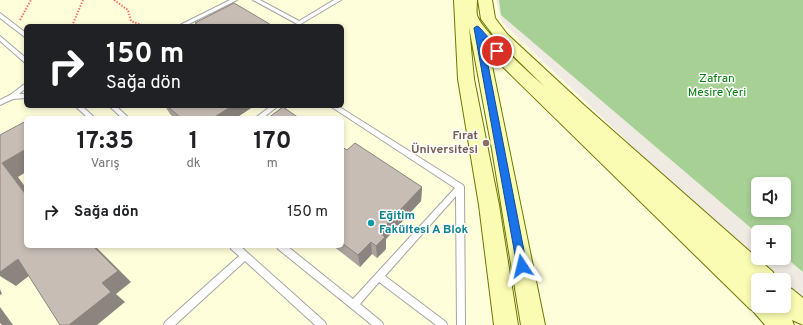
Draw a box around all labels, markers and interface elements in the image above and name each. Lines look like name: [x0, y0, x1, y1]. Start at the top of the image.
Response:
pin: [480, 34, 514, 68]
text: 150 m: [106, 37, 184, 73]
icon: right: [40, 40, 92, 92]
icon: arrive: [486, 40, 508, 62]
park label: Zafran Mesire Yeri: [688, 71, 746, 101]
text: Sağa dön: [106, 72, 181, 95]
text: 17:35: [77, 127, 134, 157]
text: 1: [189, 127, 198, 157]
text: 170: [253, 127, 291, 157]
place label: Fırat Üniversitesi: [411, 128, 478, 158]
marker: Fırat Üniversitesi: [481, 138, 491, 148]
text: Varış: [91, 156, 120, 172]
text: dk: [186, 156, 201, 172]
text: m: [267, 156, 278, 172]
map controls: [751, 177, 791, 313]
button: sound: [751, 177, 791, 217]
icon: right: [40, 201, 62, 223]
text: Sağa dön: [74, 203, 139, 222]
text: 150 m: [287, 203, 328, 222]
place label: Eğitim Fakültesi A Blok: [379, 208, 469, 238]
marker: Eğitim Fakültesi A Blok: [366, 218, 376, 228]
button: +: [751, 225, 791, 265]
position arrow: [501, 245, 543, 287]
button: −: [751, 273, 791, 313]

